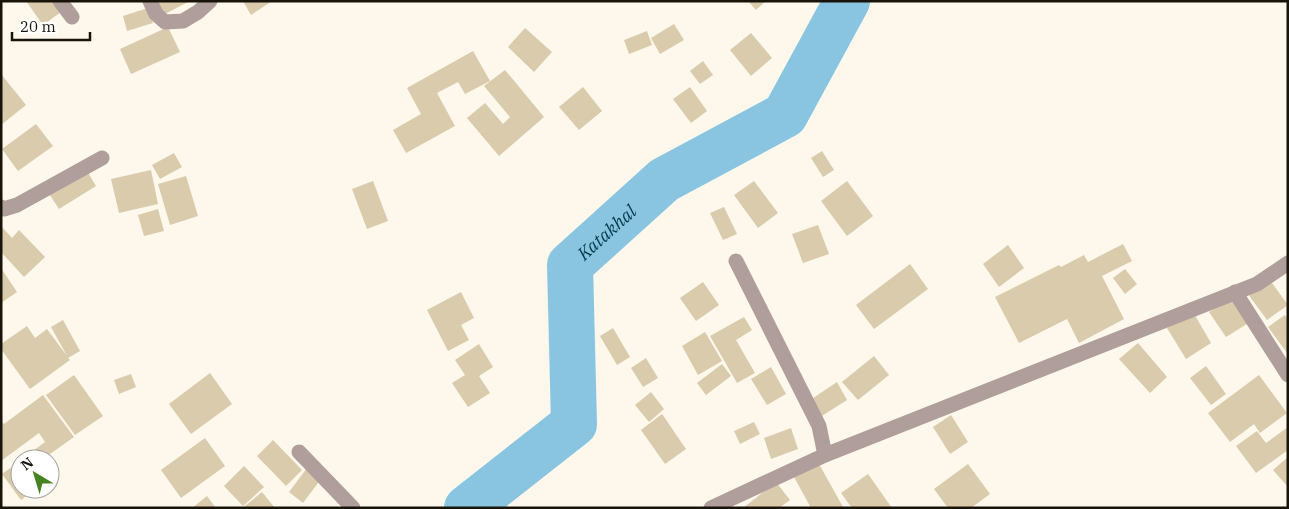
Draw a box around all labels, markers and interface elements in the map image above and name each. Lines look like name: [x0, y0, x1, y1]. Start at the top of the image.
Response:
scale bar: [12, 10, 90, 42]
text: 20 m: [20, 17, 56, 36]
water label: Katakhal: [571, 199, 641, 265]
north arrow: [10, 449, 60, 499]
text: N: [17, 453, 37, 474]

